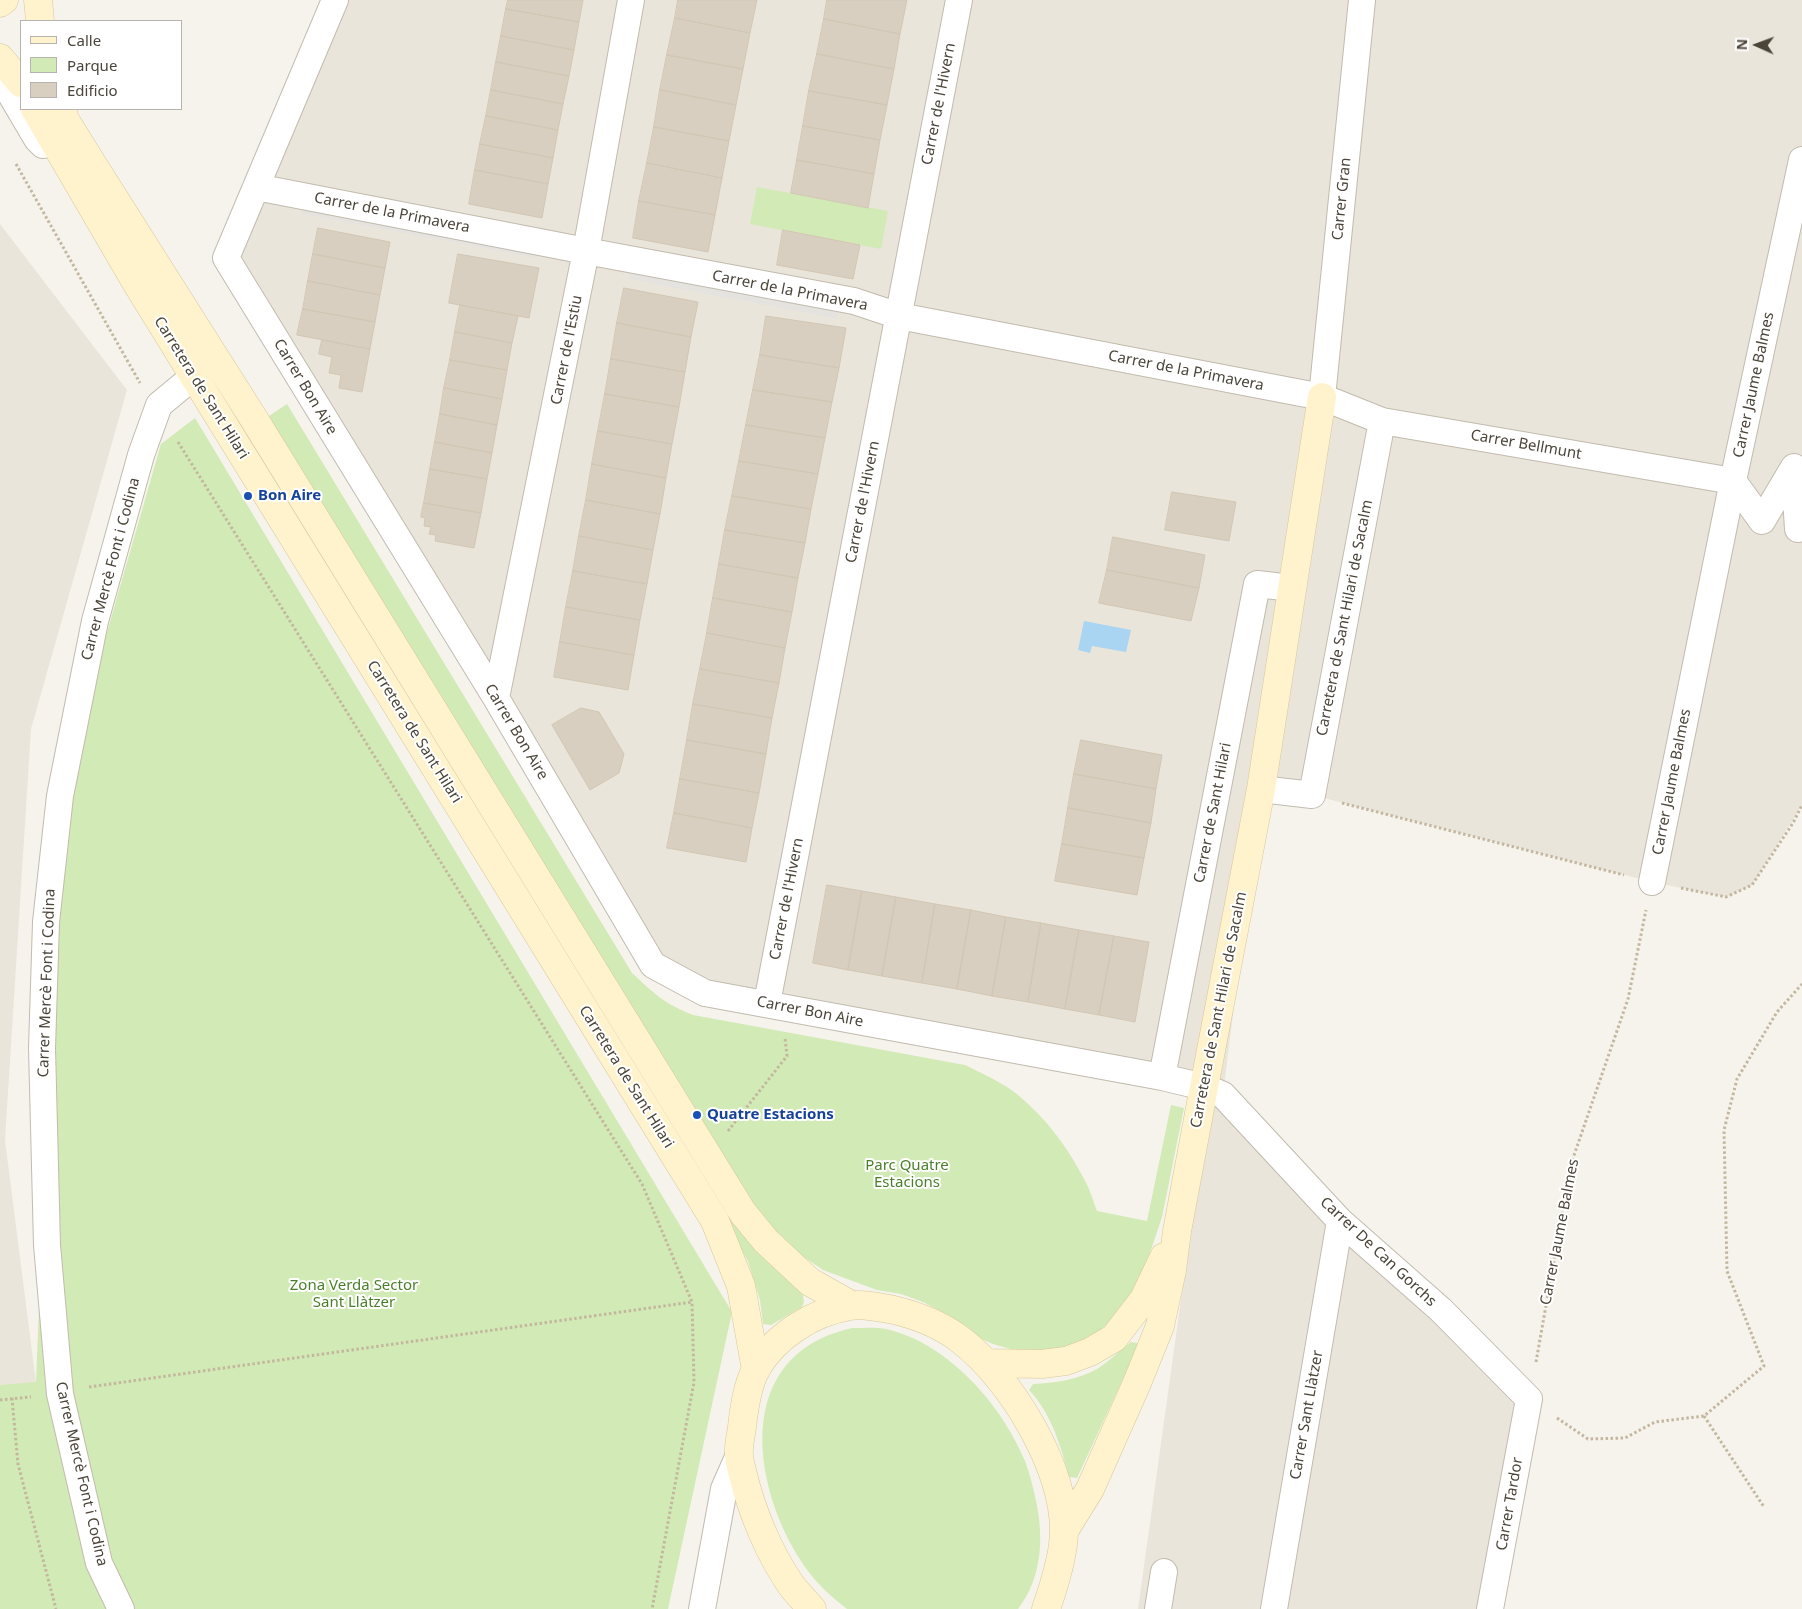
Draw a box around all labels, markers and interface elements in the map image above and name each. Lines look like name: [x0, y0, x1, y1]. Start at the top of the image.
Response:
legend: [20, 20, 182, 110]
north arrow: [1732, 20, 1782, 70]
text: Calle: [67, 30, 101, 50]
text: N: [1732, 38, 1751, 50]
street label: Carrer de l'Hivern: [918, 41, 960, 167]
text: Parque: [67, 55, 117, 75]
text: Edificio: [67, 80, 118, 100]
street label: Carrer Gran: [1329, 157, 1355, 241]
street label: Carrer de la Primavera: [313, 189, 471, 237]
street label: Carrer de la Primavera: [711, 267, 869, 315]
street label: Carrer de l'Estiu: [548, 294, 586, 406]
street label: Carrer Jaume Balmes: [1730, 311, 1778, 459]
street label: Carretera de Sant Hilari: [150, 313, 252, 463]
street label: Carrer Bon Aire: [269, 336, 341, 438]
street label: Carrer de la Primavera: [1107, 347, 1265, 395]
street label: Carrer Bellmunt: [1469, 426, 1583, 464]
street label: Carrer de l'Hivern: [842, 439, 884, 565]
street label: Carrer Mercè Font i Codina: [78, 476, 144, 662]
place label: Bon Aire: [258, 487, 321, 505]
marker: Bon Aire: [242, 490, 254, 502]
street label: Carretera de Sant Hilari de Sacalm: [1313, 498, 1377, 738]
street label: Carretera de Sant Hilari: [363, 657, 465, 807]
street label: Carrer Bon Aire: [480, 681, 552, 783]
street label: Carrer Jaume Balmes: [1649, 707, 1695, 857]
street label: Carrer de Sant Hilari: [1191, 741, 1235, 885]
street label: Carrer de l'Hivern: [766, 836, 808, 962]
street label: Carrer Mercè Font i Codina: [35, 888, 59, 1078]
street label: Carretera de Sant Hilari de Sacalm: [1187, 890, 1251, 1130]
street label: Carrer Bon Aire: [755, 993, 865, 1031]
street label: Carretera de Sant Hilari: [575, 1002, 677, 1152]
place label: Quatre Estacions: [707, 1106, 834, 1124]
marker: Quatre Estacions: [691, 1109, 703, 1121]
park label: Parc Quatre Estacions: [865, 1157, 949, 1192]
street label: Carrer Jaume Balmes: [1537, 1157, 1583, 1307]
street label: Carrer De Can Gorchs: [1316, 1193, 1440, 1311]
park label: Zona Verda Sector Sant Llàtzer: [290, 1277, 418, 1312]
street label: Carrer Sant Llàtzer: [1287, 1349, 1327, 1481]
street label: Carrer Mercè Font i Codina: [51, 1380, 111, 1568]
street label: Carrer Tardor: [1493, 1456, 1527, 1552]

